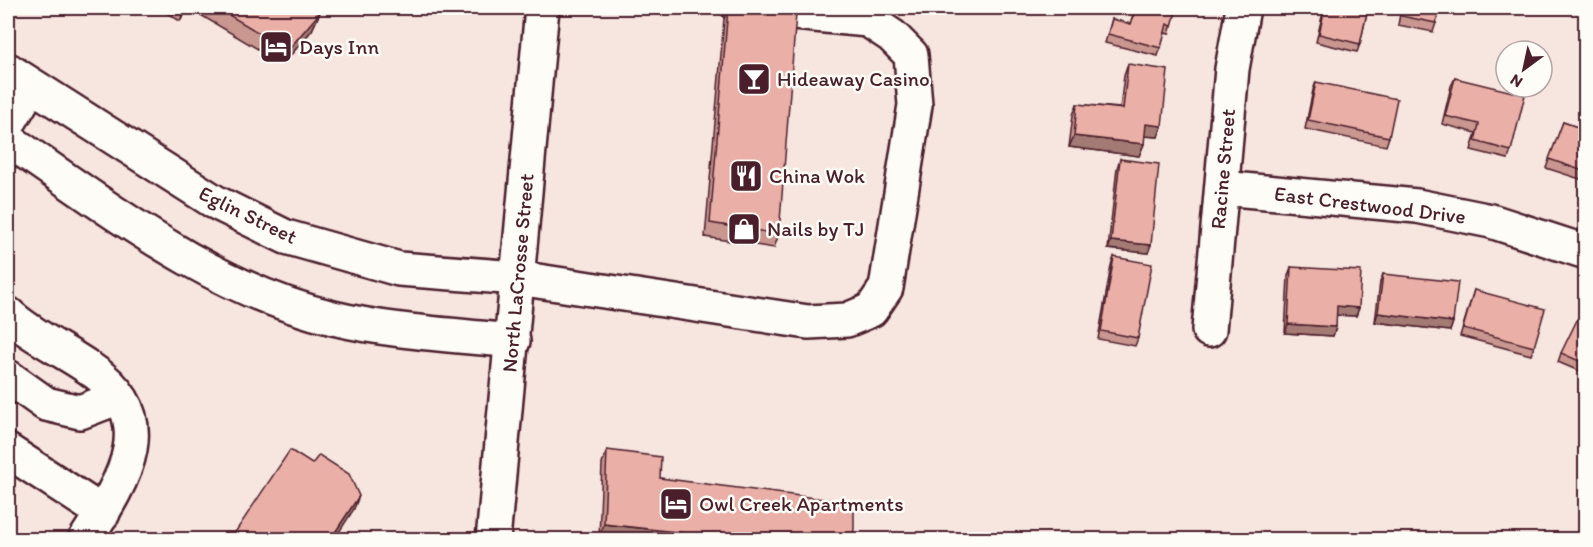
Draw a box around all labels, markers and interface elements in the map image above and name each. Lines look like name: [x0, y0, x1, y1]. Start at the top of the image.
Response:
hotel icon: Days Inn: [258, 29, 294, 65]
place label: Days Inn: [299, 34, 379, 59]
north arrow: [1494, 39, 1554, 99]
bar icon: Hideaway Casino: [736, 61, 772, 97]
place label: Hideaway Casino: [777, 66, 930, 91]
text: N: [1506, 70, 1526, 92]
street label: Racine Street: [1205, 108, 1240, 230]
restaurant icon: China Wok: [728, 158, 764, 194]
place label: China Wok: [769, 163, 865, 188]
street label: North LaCrosse Street: [496, 172, 539, 373]
street label: Eglin Street: [195, 180, 301, 249]
street label: East Crestwood Drive: [1273, 180, 1467, 229]
shop icon: Nails by TJ: [726, 211, 762, 247]
place label: Nails by TJ: [767, 216, 865, 241]
hotel icon: Owl Creek Apartments: [658, 486, 694, 522]
place label: Owl Creek Apartments: [699, 491, 904, 516]

